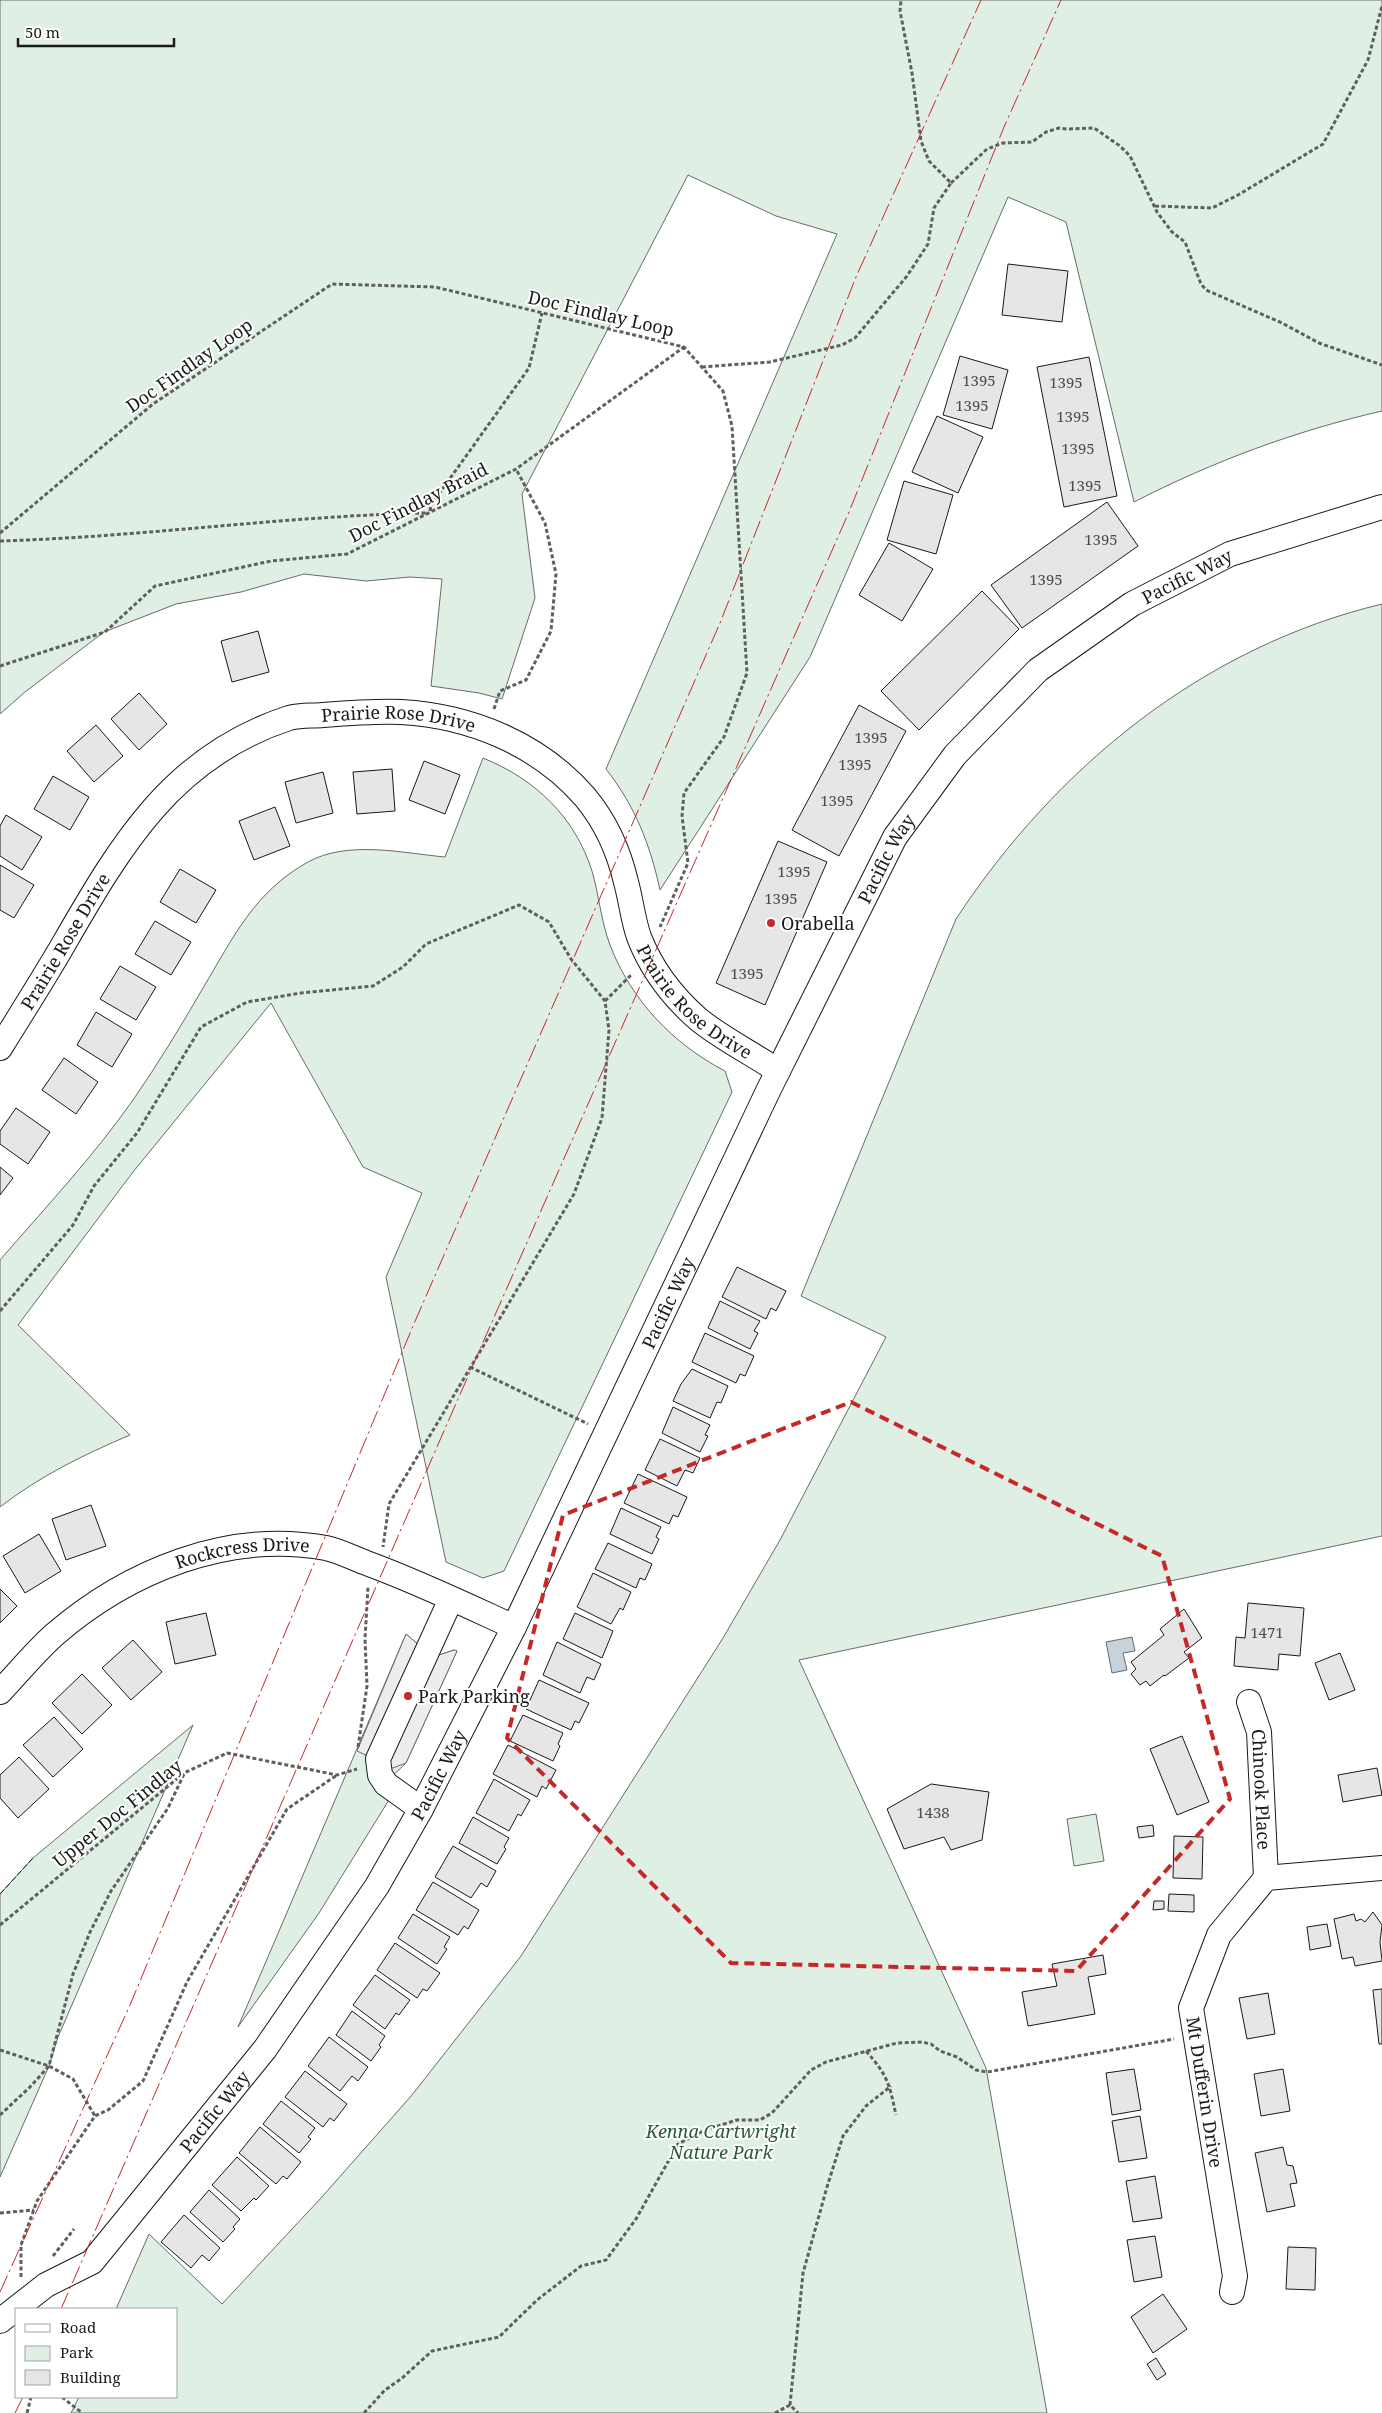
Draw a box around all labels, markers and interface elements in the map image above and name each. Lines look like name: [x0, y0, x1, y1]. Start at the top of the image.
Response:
scale bar: [18, 15, 174, 47]
text: 50 m: [25, 22, 60, 42]
street label: Doc Findlay Loop: [526, 285, 676, 341]
street label: Doc Findlay Loop: [121, 312, 257, 418]
house number: 1395: [962, 370, 996, 390]
house number: 1395: [1049, 372, 1083, 392]
house number: 1395: [955, 395, 989, 415]
house number: 1395: [1056, 406, 1090, 426]
house number: 1395: [1061, 438, 1095, 458]
street label: Doc Findlay Braid: [344, 457, 492, 547]
house number: 1395: [1068, 475, 1102, 495]
house number: 1395: [1084, 529, 1118, 549]
street label: Pacific Way: [1137, 543, 1237, 609]
house number: 1395: [1029, 569, 1063, 589]
street label: Prairie Rose Drive: [320, 700, 479, 737]
house number: 1395: [854, 727, 888, 747]
house number: 1395: [838, 754, 872, 774]
house number: 1395: [820, 790, 854, 810]
street label: Pacific Way: [852, 808, 921, 907]
house number: 1395: [777, 861, 811, 881]
street label: Prairie Rose Drive: [15, 868, 115, 1014]
house number: 1395: [764, 888, 798, 908]
place label: Orabella: [781, 911, 855, 935]
marker: Orabella: [765, 917, 777, 929]
street label: Prairie Rose Drive: [632, 940, 757, 1064]
house number: 1395: [730, 963, 764, 983]
street label: Pacific Way: [636, 1252, 700, 1352]
street label: Rockcress Drive: [172, 1532, 311, 1574]
house number: 1471: [1250, 1622, 1284, 1642]
place label: Park Parking: [418, 1684, 530, 1708]
marker: Park Parking: [402, 1690, 414, 1702]
street label: Pacific Way: [405, 1725, 472, 1825]
street label: Chinook Place: [1247, 1728, 1277, 1850]
street label: Upper Doc Findlay: [48, 1753, 187, 1872]
house number: 1438: [916, 1802, 950, 1822]
street label: Mt Dufferin Drive: [1181, 2015, 1229, 2169]
street label: Pacific Way: [174, 2065, 255, 2157]
park label: Kenna Cartwright Nature Park: [645, 2119, 797, 2164]
legend: [15, 2308, 178, 2398]
text: Road: [60, 2317, 96, 2337]
text: Park: [60, 2342, 94, 2362]
text: Building: [60, 2367, 121, 2387]

